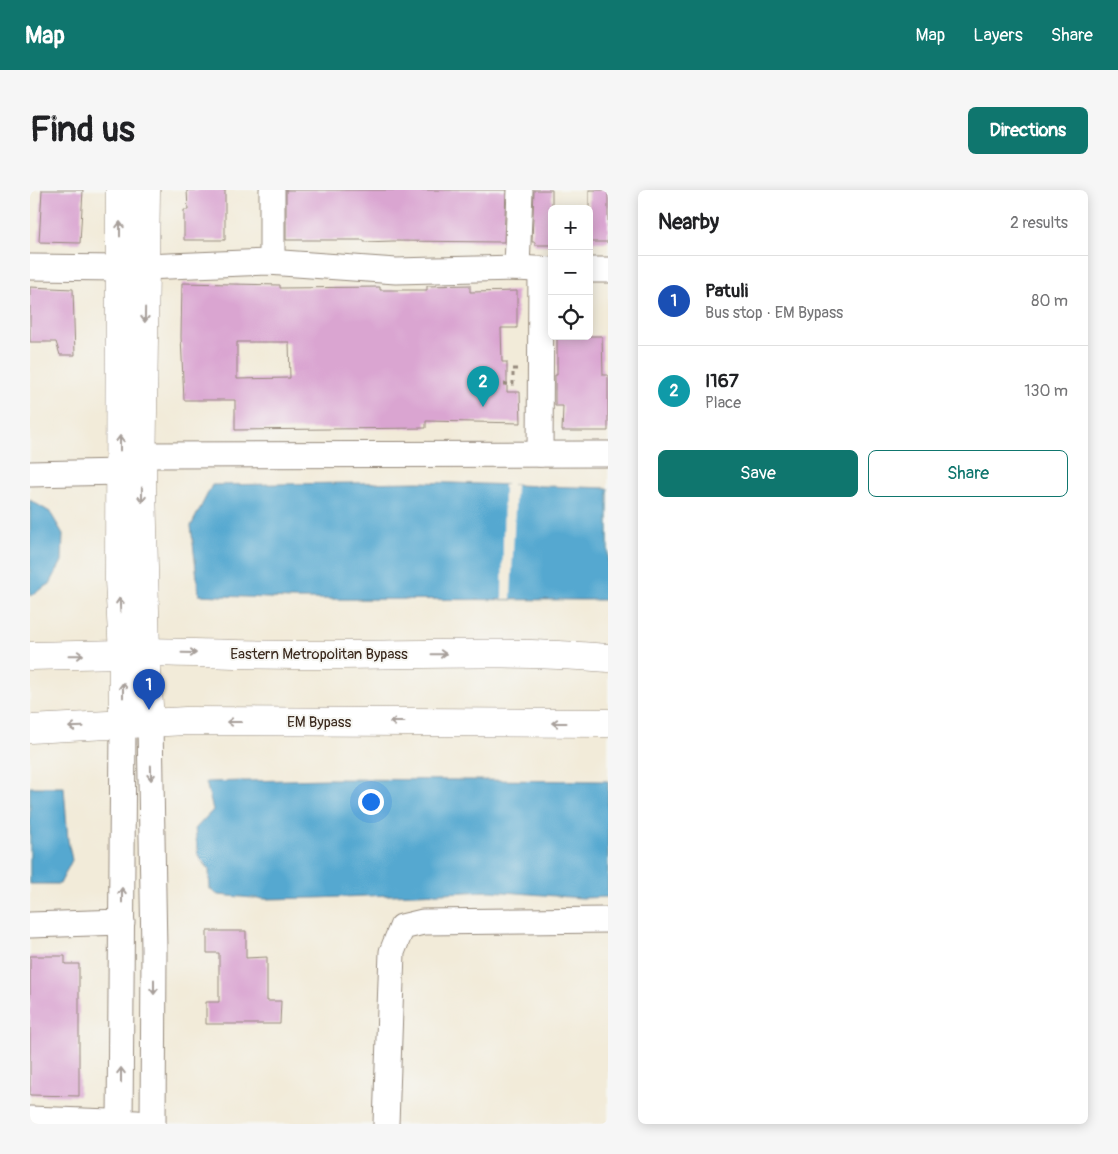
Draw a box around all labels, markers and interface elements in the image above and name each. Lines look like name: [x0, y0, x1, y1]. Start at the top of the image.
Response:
text: Map: [25, 21, 65, 50]
text: Map: [916, 24, 945, 47]
text: Layers: [973, 24, 1023, 47]
text: Share: [1051, 24, 1093, 47]
button: Directions: [968, 107, 1088, 154]
text: Find us: [30, 108, 135, 152]
map controls: [548, 205, 593, 340]
button: +: [548, 205, 593, 250]
text: Nearby: [658, 209, 719, 236]
text: 2 results: [1010, 213, 1068, 233]
one-way arrow: [115, 221, 125, 238]
button: −: [548, 250, 593, 295]
text: Patuli: [705, 279, 748, 303]
text: 1: [671, 291, 677, 311]
text: 80 m: [1031, 291, 1068, 311]
button: locate: [548, 295, 593, 340]
text: Bus stop · EM Bypass: [705, 303, 843, 323]
one-way arrow: [140, 306, 150, 323]
pin: 2: [467, 366, 499, 407]
text: I167: [705, 369, 739, 393]
text: 2: [670, 381, 678, 401]
text: 130 m: [1024, 381, 1068, 401]
text: Place: [705, 393, 741, 413]
one-way arrow: [115, 435, 125, 451]
button: Save: [658, 450, 858, 497]
button: Share: [868, 450, 1068, 497]
one-way arrow: [138, 487, 147, 503]
one-way arrow: [116, 597, 125, 613]
street label: Eastern Metropolitan Bypass: [230, 645, 408, 664]
one-way arrow: [181, 648, 197, 657]
one-way arrow: [430, 649, 447, 659]
one-way arrow: [68, 650, 84, 660]
pin: 1: [133, 669, 165, 710]
one-way arrow: [118, 682, 128, 698]
street label: EM Bypass: [287, 713, 351, 732]
one-way arrow: [227, 717, 243, 727]
one-way arrow: [389, 717, 406, 727]
one-way arrow: [552, 718, 568, 728]
one-way arrow: [69, 722, 85, 732]
one-way arrow: [146, 764, 156, 780]
your location: [358, 789, 384, 815]
one-way arrow: [117, 888, 127, 904]
one-way arrow: [149, 979, 159, 995]
one-way arrow: [116, 1068, 126, 1084]

